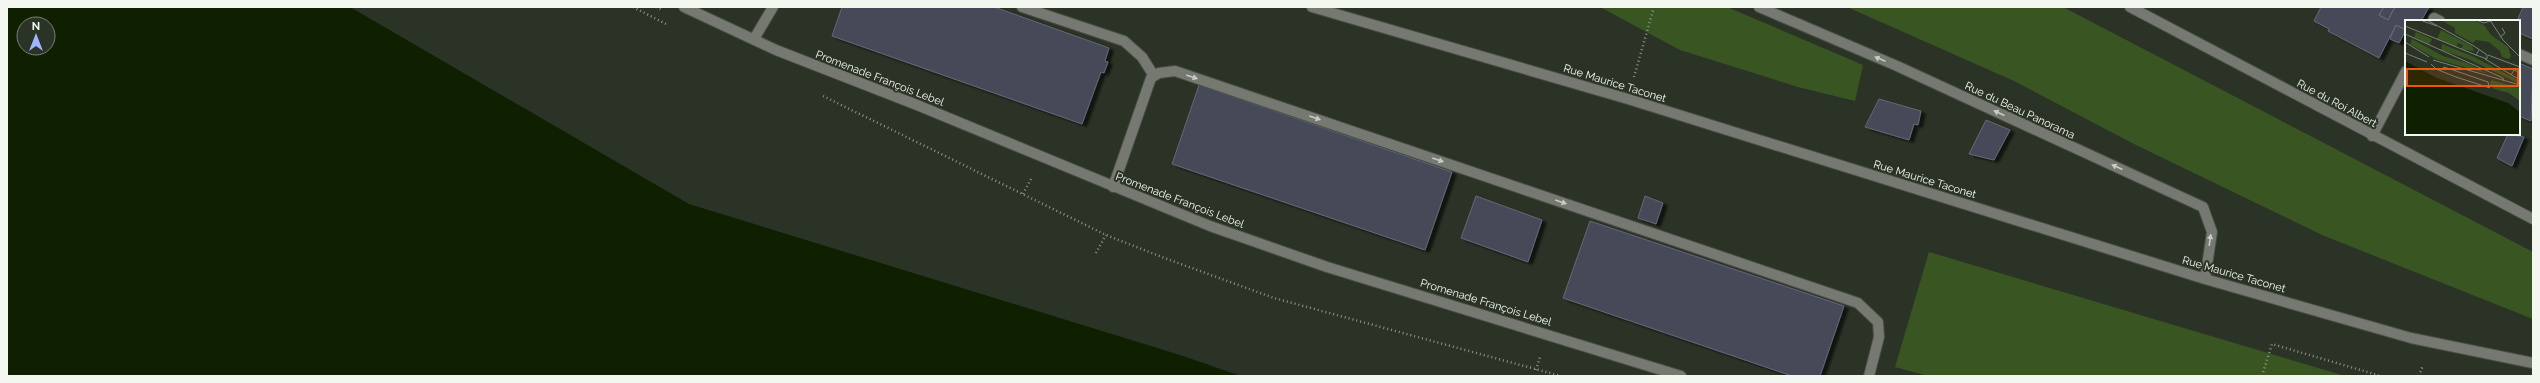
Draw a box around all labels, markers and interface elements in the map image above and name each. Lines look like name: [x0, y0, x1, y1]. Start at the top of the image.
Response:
north arrow: [16, 16, 56, 56]
text: N: [32, 20, 40, 33]
inset map: [2405, 20, 2520, 135]
street label: Promenade François Lebel: [814, 48, 946, 109]
one-way arrow: [1875, 56, 1886, 62]
street label: Rue Maurice Taconet: [1562, 62, 1668, 105]
one-way arrow: [1186, 74, 1198, 80]
street label: Rue du Roi Albert: [2295, 77, 2379, 130]
street label: Rue du Beau Panorama: [1963, 79, 2077, 142]
one-way arrow: [1993, 110, 2004, 116]
one-way arrow: [1309, 116, 1321, 122]
one-way arrow: [1432, 158, 1444, 164]
street label: Rue Maurice Taconet: [1872, 158, 1978, 201]
one-way arrow: [2111, 164, 2122, 170]
street label: Promenade François Lebel: [1114, 170, 1246, 231]
one-way arrow: [1555, 199, 1567, 205]
one-way arrow: [2207, 234, 2213, 246]
street label: Rue Maurice Taconet: [2181, 254, 2287, 296]
street label: Promenade François Lebel: [1419, 276, 1553, 329]

